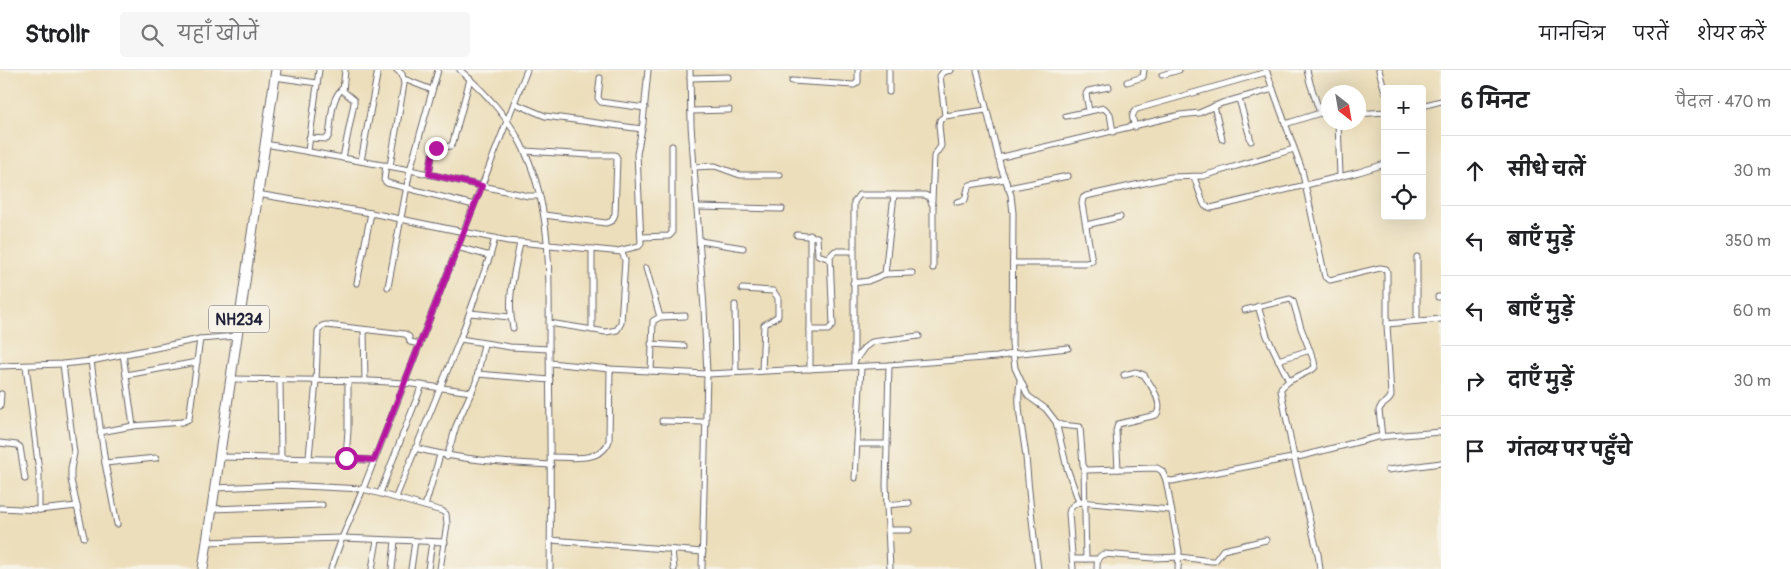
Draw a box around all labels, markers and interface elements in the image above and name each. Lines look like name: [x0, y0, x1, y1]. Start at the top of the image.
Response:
search box: [120, 12, 470, 57]
text: Strollr: [25, 20, 90, 49]
icon: search: [138, 21, 166, 49]
text: यहाँ खोजें: [178, 22, 259, 46]
text: मानचित्र: [1539, 23, 1605, 46]
text: परतें: [1633, 23, 1669, 46]
text: शेयर करें: [1697, 23, 1766, 46]
north arrow: [1321, 85, 1366, 130]
map controls: [1381, 85, 1426, 220]
button: +: [1381, 85, 1426, 130]
text: 6 मिनट: [1461, 88, 1529, 115]
text: पैदल · 470 m: [1676, 92, 1771, 112]
button: −: [1381, 130, 1426, 175]
route end: [425, 137, 448, 160]
icon: ahead: [1461, 157, 1489, 185]
text: सीधे चलें: [1508, 158, 1585, 182]
text: 30 m: [1733, 161, 1771, 181]
button: locate: [1381, 175, 1426, 220]
icon: left: [1461, 227, 1489, 255]
text: बाएँ मुड़ें: [1508, 228, 1574, 252]
text: 350 m: [1725, 231, 1771, 251]
icon: left: [1461, 297, 1489, 325]
text: बाएँ मुड़ें: [1508, 298, 1574, 322]
text: 60 m: [1733, 301, 1771, 321]
road number: NH234: [209, 305, 269, 332]
icon: right: [1461, 367, 1489, 395]
text: दाएँ मुड़ें: [1508, 368, 1573, 392]
text: 30 m: [1733, 371, 1771, 391]
icon: arrive: [1461, 437, 1489, 465]
text: गंतव्य पर पहुँचे: [1508, 438, 1632, 462]
route start: [335, 447, 358, 470]

